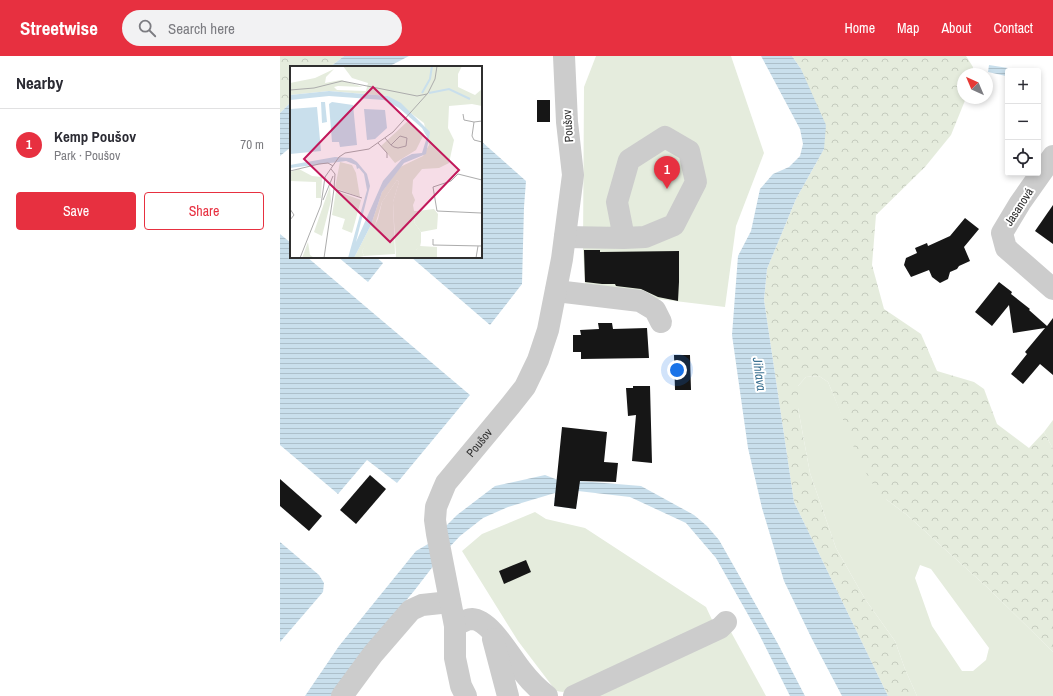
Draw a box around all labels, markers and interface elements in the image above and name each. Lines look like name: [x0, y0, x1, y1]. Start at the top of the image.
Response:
search box: [122, 10, 402, 46]
text: Streetwise: [20, 15, 98, 41]
icon: search: [136, 17, 158, 39]
text: Search here: [168, 18, 235, 39]
text: Home: [844, 19, 875, 37]
text: Map: [897, 19, 919, 37]
text: About: [941, 19, 971, 37]
text: Contact: [993, 19, 1033, 37]
inset map: [290, 66, 482, 258]
north arrow: [957, 68, 993, 104]
map controls: [1005, 68, 1041, 176]
button: +: [1005, 68, 1041, 104]
text: Nearby: [16, 71, 63, 94]
button: −: [1005, 104, 1041, 140]
street label: Poušov: [559, 109, 577, 143]
text: Kemp Poušov: [54, 126, 136, 147]
text: 1: [26, 136, 32, 153]
text: 70 m: [240, 136, 264, 153]
button: locate: [1005, 140, 1041, 176]
text: Park · Poušov: [54, 147, 120, 164]
pin: 1: [654, 156, 680, 189]
street label: Jasanová: [1001, 185, 1037, 229]
button: Save: [16, 192, 136, 230]
button: Share: [144, 192, 264, 230]
water label: Jihlava: [749, 355, 770, 392]
your location: [667, 360, 687, 380]
street label: Poušov: [463, 425, 496, 461]

